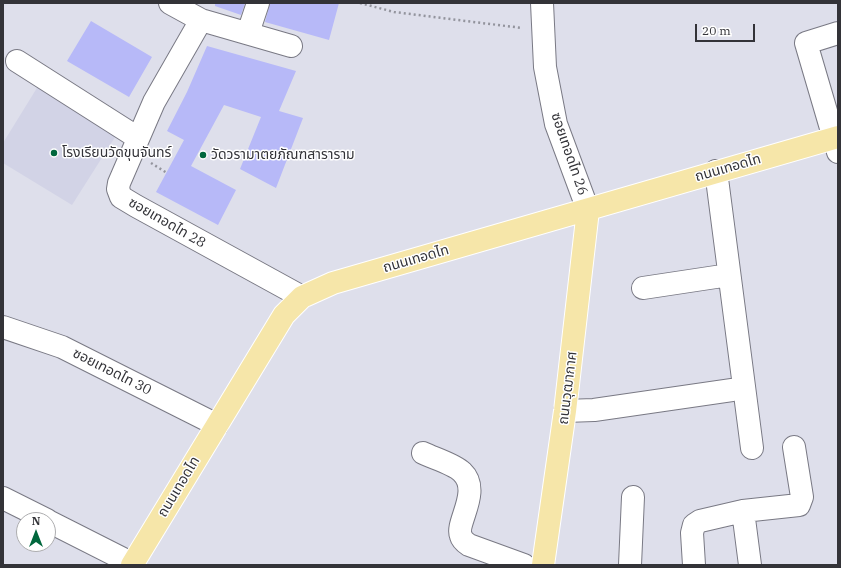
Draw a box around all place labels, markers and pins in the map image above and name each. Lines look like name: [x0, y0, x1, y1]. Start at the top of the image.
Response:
place label: โรงเรียนวัดขุนจันทร์: [62, 145, 171, 161]
place label: วัดวรามาตยภัณฑสาราราม: [211, 147, 355, 163]
marker: โรงเรียนวัดขุนจันทร์: [49, 148, 59, 158]
marker: วัดวรามาตยภัณฑสาราราม: [198, 150, 208, 160]

